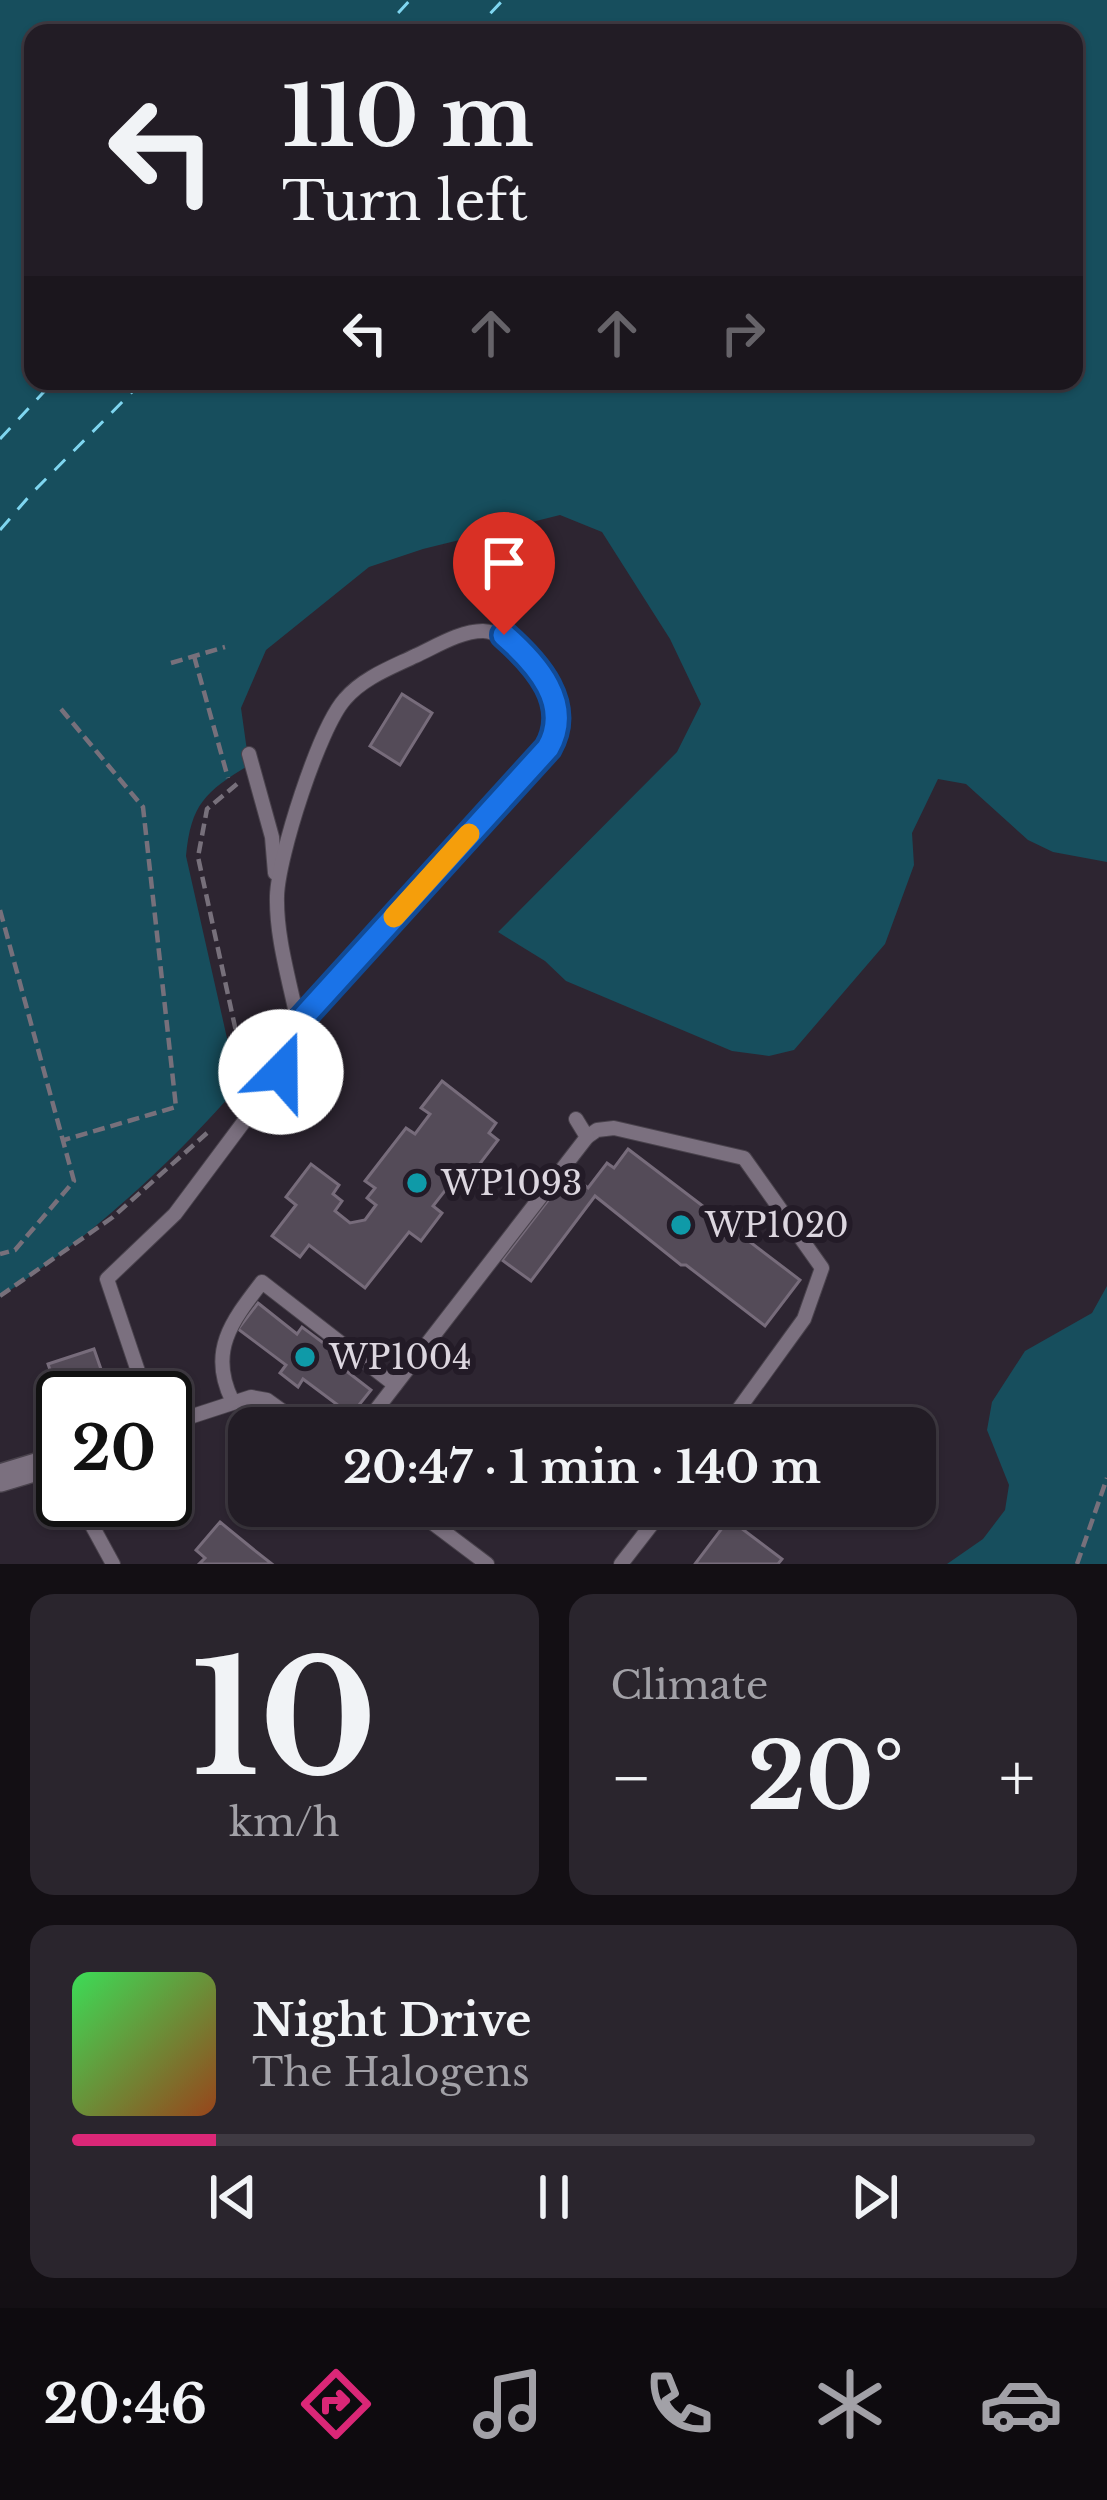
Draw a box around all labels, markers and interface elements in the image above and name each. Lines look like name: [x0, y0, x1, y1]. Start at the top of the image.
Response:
text: 110 m: [282, 65, 534, 169]
icon: left: [84, 72, 240, 228]
text: Turn left: [282, 168, 528, 235]
icon: left: [332, 300, 398, 366]
icon: ahead: [458, 300, 524, 366]
icon: ahead: [584, 300, 650, 366]
icon: right: [710, 300, 776, 366]
pin: [453, 512, 555, 635]
icon: arrive: [471, 530, 537, 596]
position arrow: [218, 1009, 344, 1135]
place label: WP1093: [440, 1163, 582, 1204]
marker: WP1093: [404, 1170, 430, 1196]
place label: WP1020: [704, 1205, 849, 1246]
marker: WP1020: [668, 1212, 694, 1238]
place label: WP1004: [328, 1337, 472, 1378]
marker: WP1004: [292, 1344, 318, 1370]
speed limit sign: 20: [36, 1371, 192, 1527]
text: 20:47 · 1 min · 140 m: [343, 1439, 821, 1495]
text: 10: [191, 1623, 377, 1816]
text: Climate: [611, 1661, 768, 1710]
text: 20°: [747, 1722, 904, 1833]
text: −: [611, 1737, 652, 1819]
text: +: [999, 1737, 1035, 1819]
text: km/h: [229, 1798, 340, 1847]
text: Night Drive: [252, 1992, 532, 2048]
text: The Halogens: [252, 2048, 530, 2097]
icon: previous: [200, 2164, 266, 2230]
icon: pause: [521, 2164, 587, 2230]
icon: next: [842, 2164, 908, 2230]
icon: directions: [294, 2362, 378, 2446]
icon: music: [466, 2362, 550, 2446]
icon: phone: [637, 2362, 721, 2446]
icon: climate: [808, 2362, 892, 2446]
icon: car: [979, 2362, 1063, 2446]
text: 20:46: [44, 2371, 207, 2438]

